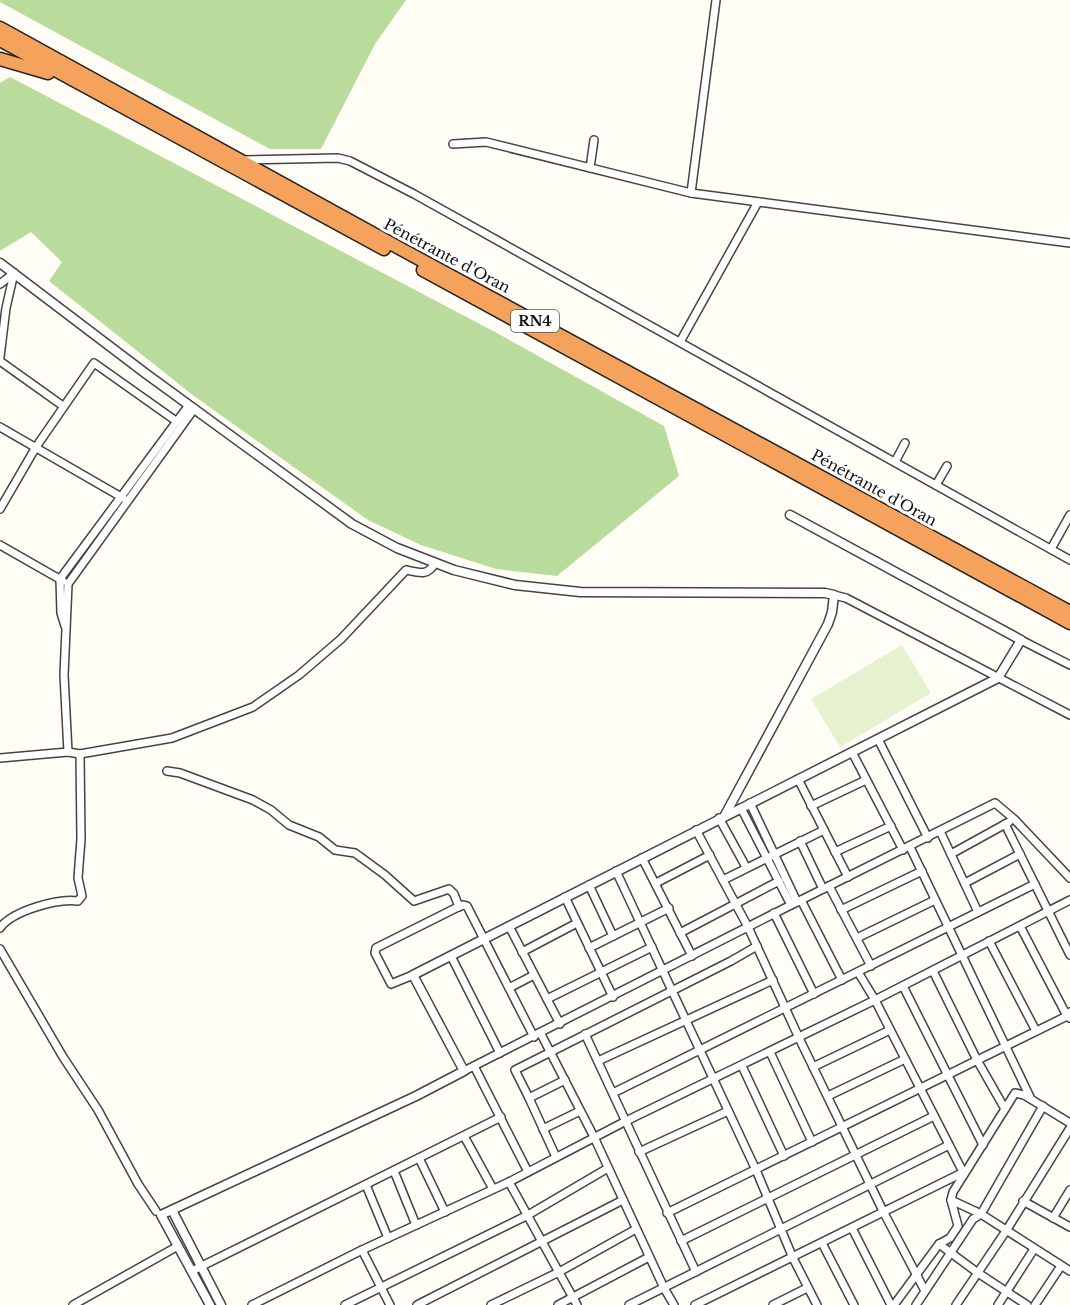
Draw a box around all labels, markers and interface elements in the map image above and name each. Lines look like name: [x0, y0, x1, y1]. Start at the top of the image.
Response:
street label: Pénétrante d'Oran: [381, 214, 514, 297]
road number: RN4: [511, 310, 559, 332]
street label: Pénétrante d'Oran: [808, 445, 940, 530]

